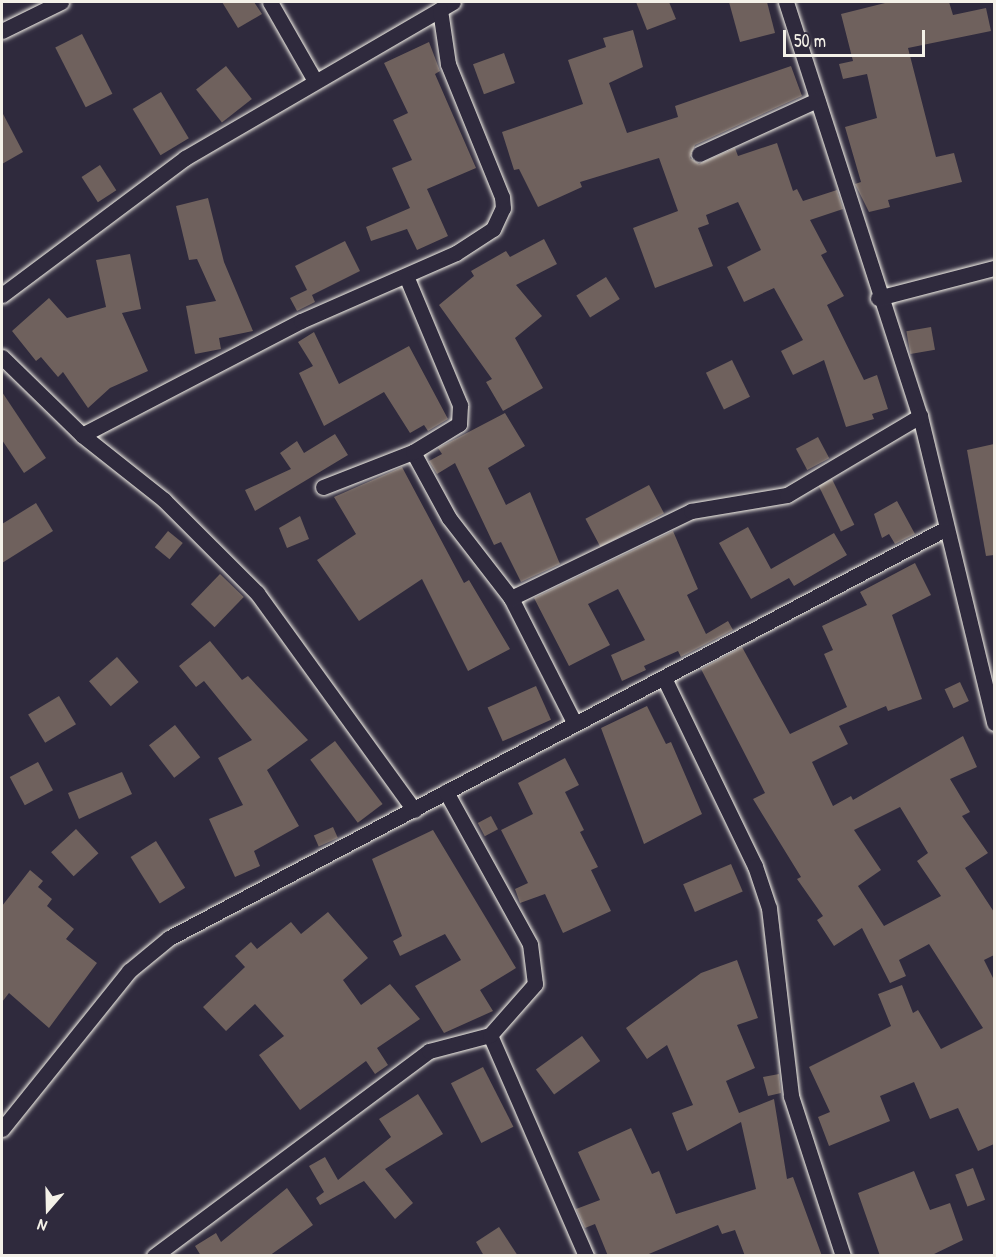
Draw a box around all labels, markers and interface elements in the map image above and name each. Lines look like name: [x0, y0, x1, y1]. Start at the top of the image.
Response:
scale bar: [786, 18, 928, 56]
text: 50 m: [794, 28, 826, 53]
north arrow: [18, 1179, 78, 1239]
text: N: [34, 1214, 50, 1238]

